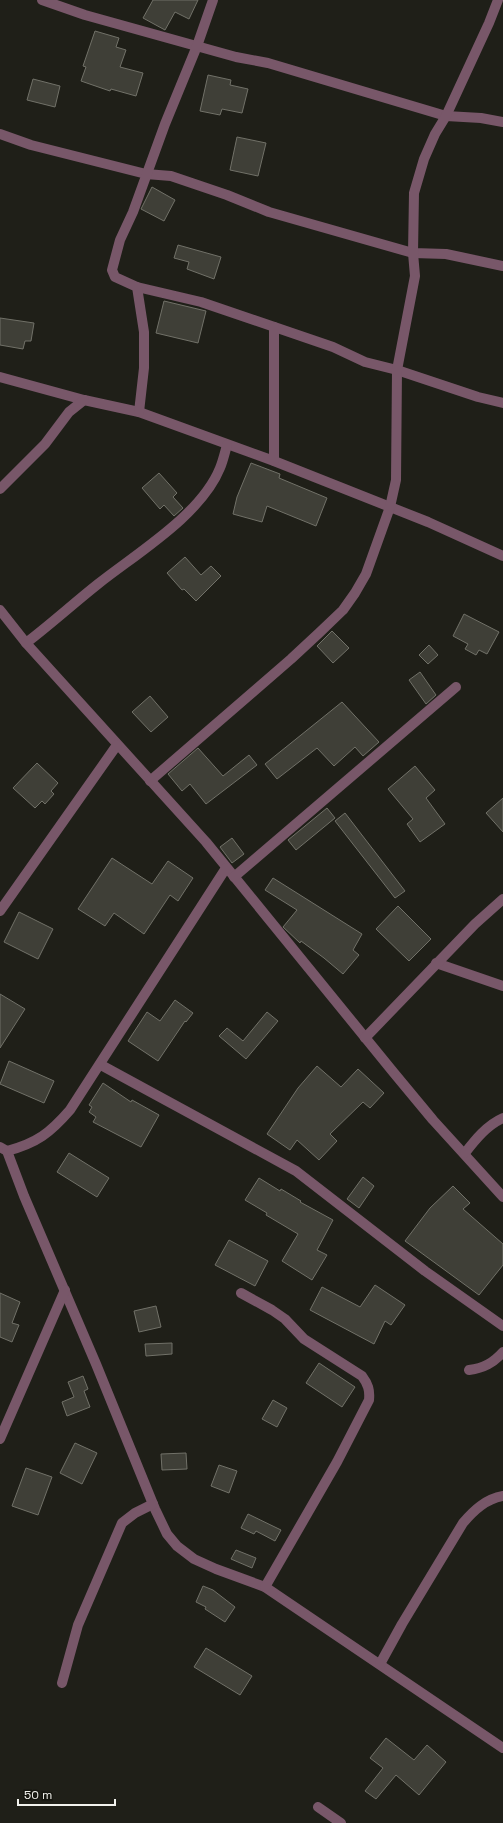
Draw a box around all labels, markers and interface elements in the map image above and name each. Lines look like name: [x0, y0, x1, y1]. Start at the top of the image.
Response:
scale bar: [18, 1781, 115, 1807]
text: 50 m: [24, 1787, 52, 1803]

